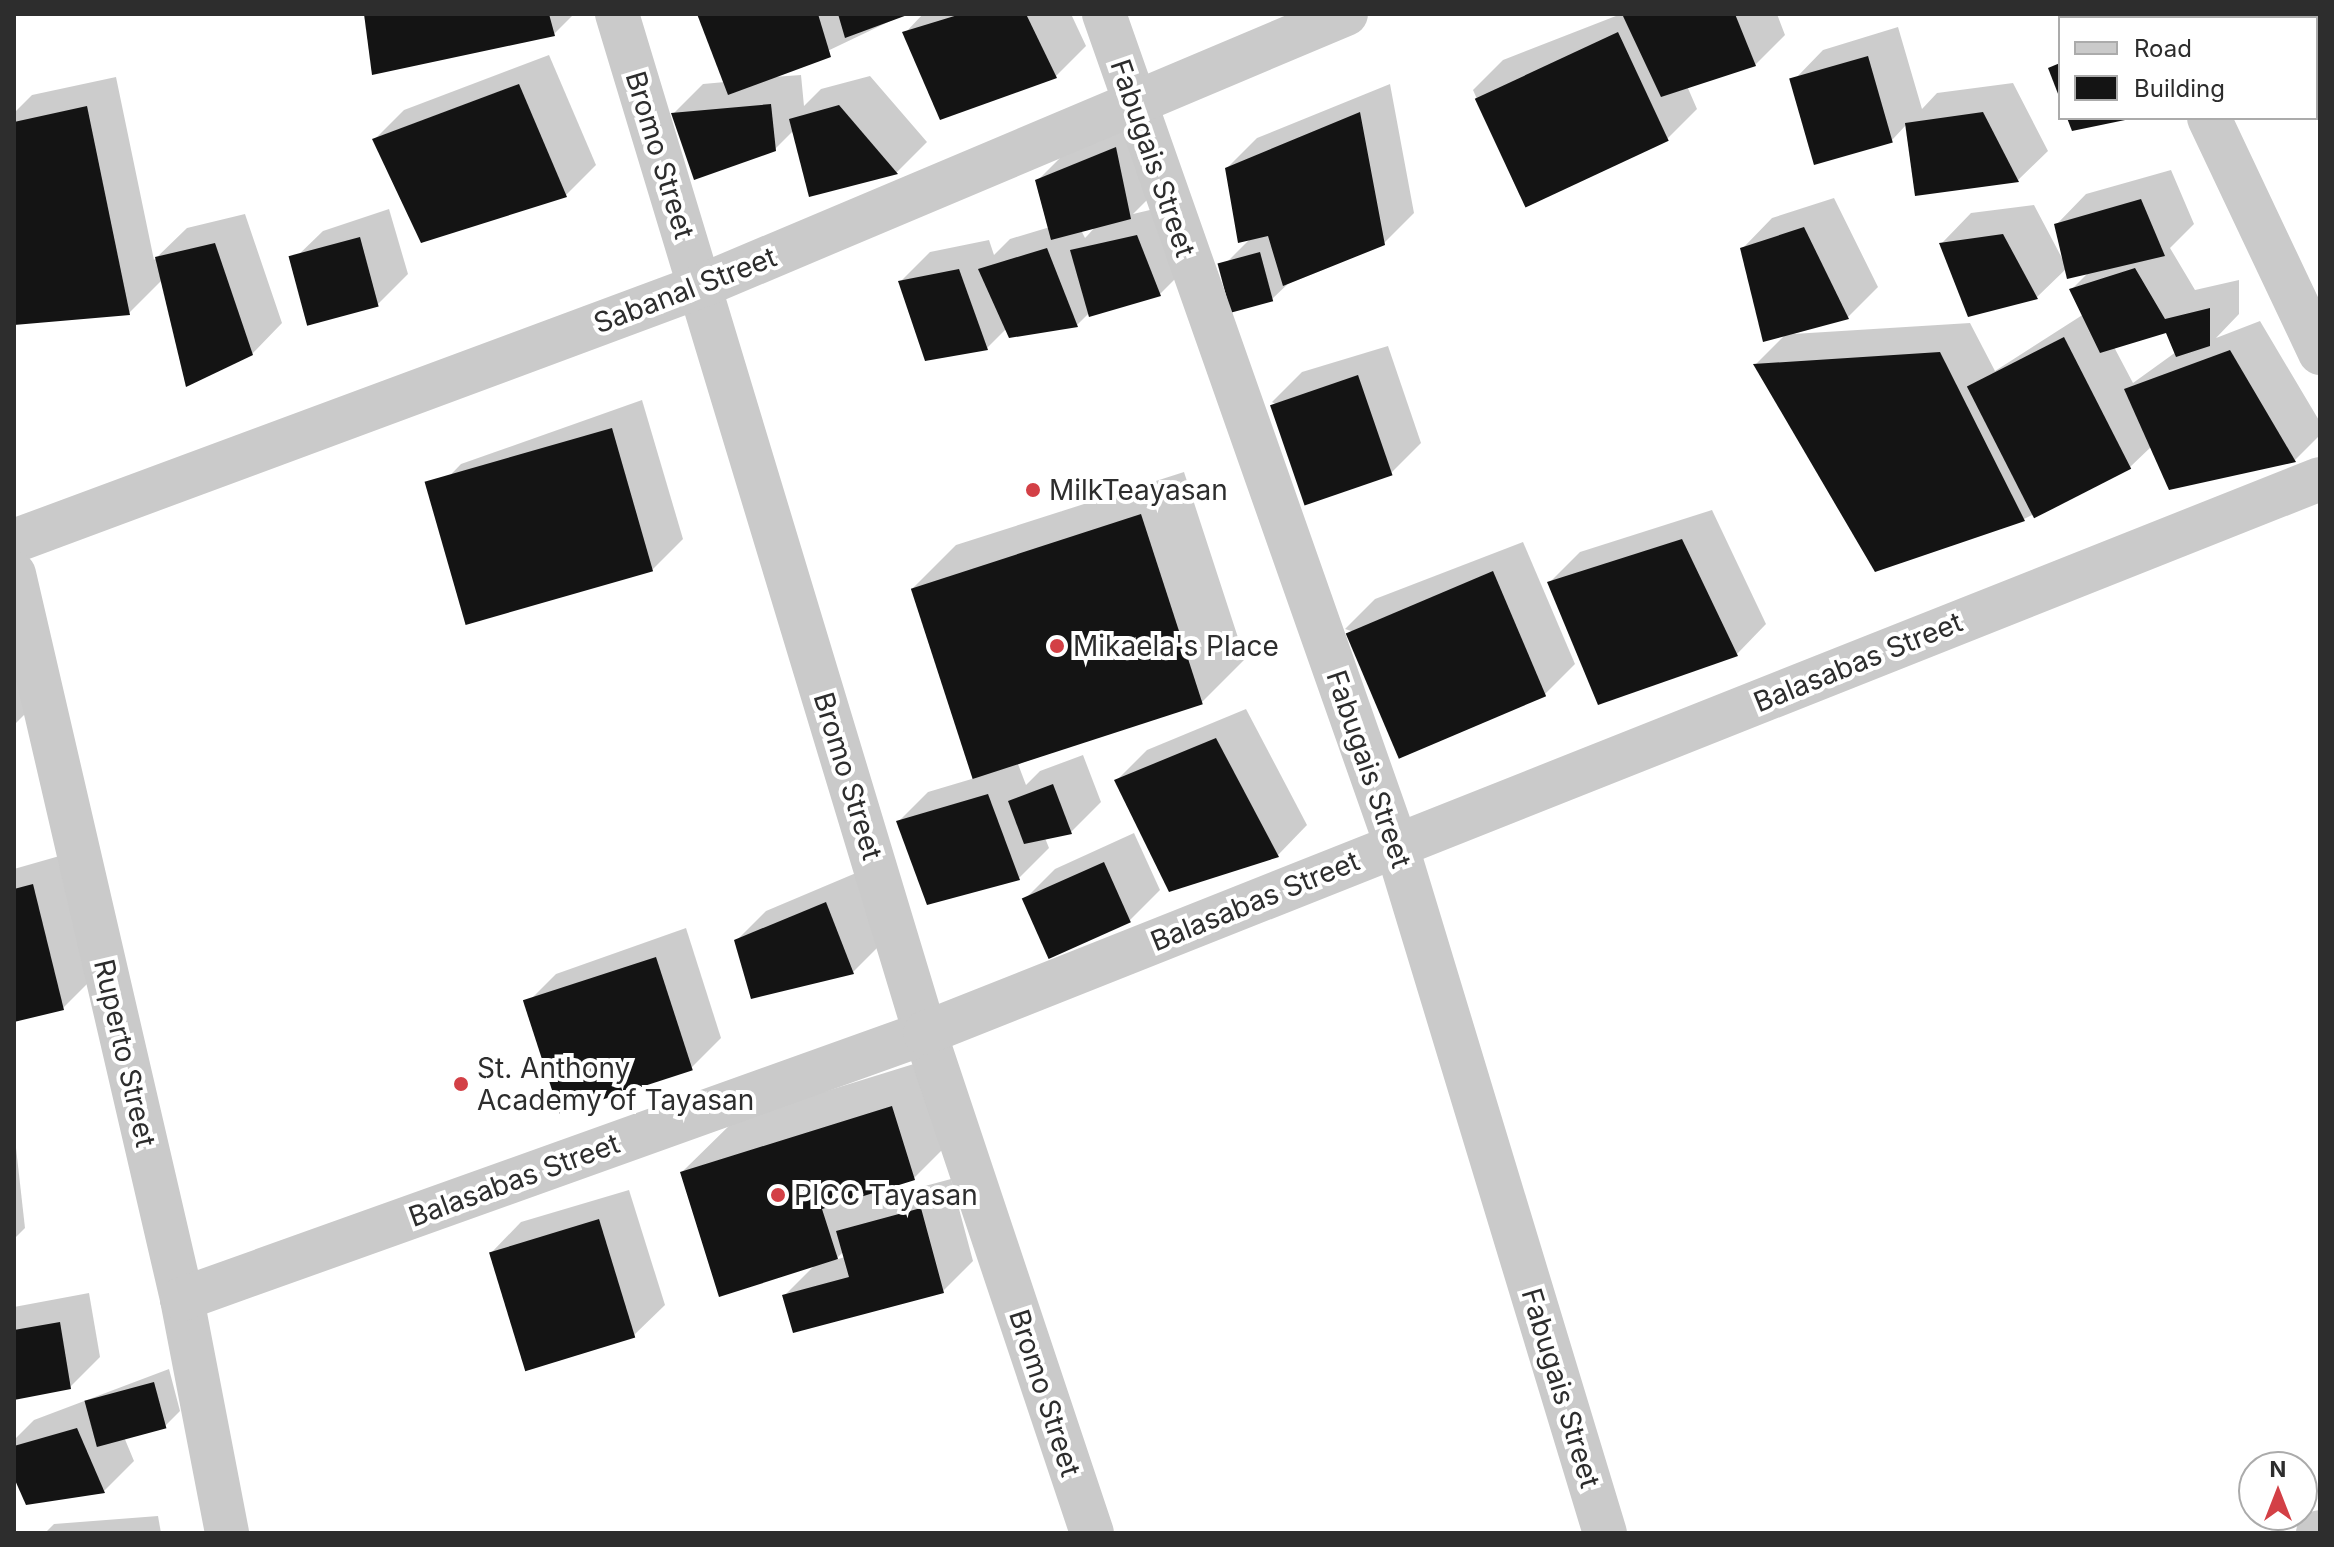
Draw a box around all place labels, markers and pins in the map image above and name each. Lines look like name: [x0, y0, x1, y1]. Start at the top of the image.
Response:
place label: MilkTeayasan: [1049, 473, 1228, 507]
marker: MilkTeayasan: [1024, 481, 1042, 499]
place label: Mikaela's Place: [1073, 629, 1279, 663]
marker: Mikaela's Place: [1048, 637, 1066, 655]
place label: St. Anthony Academy of Tayasan: [477, 1051, 754, 1117]
marker: St. Anthony Academy of Tayasan: [452, 1075, 470, 1093]
place label: PICC Tayasan: [794, 1178, 978, 1212]
marker: PICC Tayasan: [769, 1186, 787, 1204]

